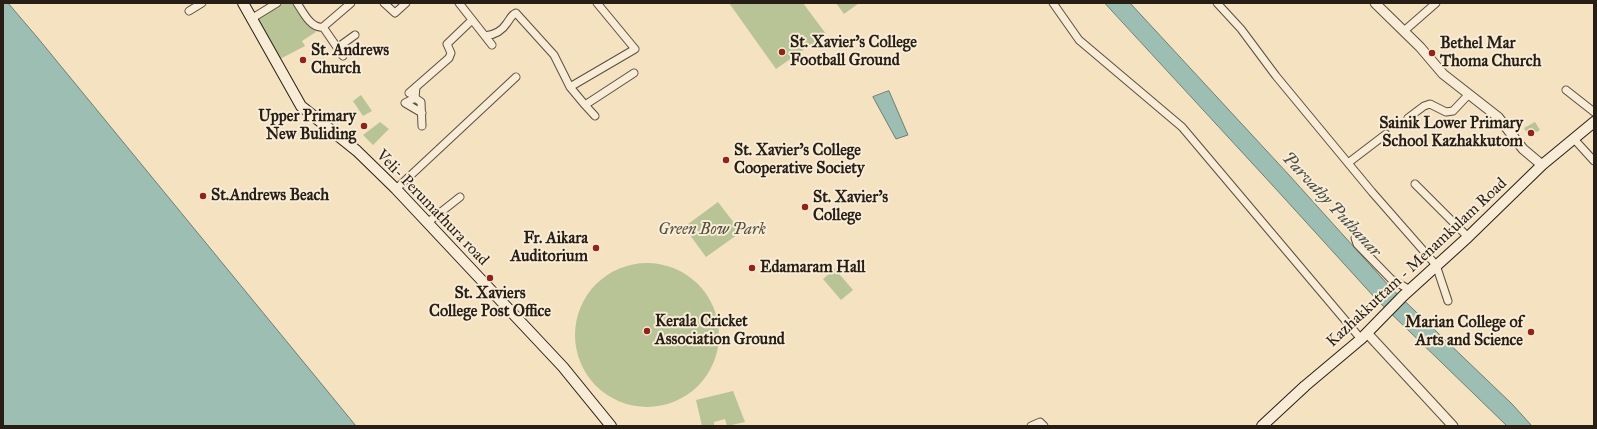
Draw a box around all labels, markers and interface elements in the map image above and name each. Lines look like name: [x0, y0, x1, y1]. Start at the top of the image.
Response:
place label: St. Xavier's College Football Ground: [790, 33, 917, 71]
place label: Bethel Mar Thoma Church: [1440, 34, 1541, 72]
place label: St. Andrews Church: [311, 41, 389, 79]
marker: St. Xavier's College Football Ground: [777, 47, 787, 57]
marker: Bethel Mar Thoma Church: [1427, 48, 1437, 58]
marker: St. Andrews Church: [298, 55, 308, 65]
place label: Upper Primary New Buliding: [258, 107, 356, 145]
place label: Sainik Lower Primary School Kazhakkutom: [1379, 114, 1523, 152]
marker: Upper Primary New Buliding: [359, 121, 369, 131]
marker: Sainik Lower Primary School Kazhakkutom: [1526, 128, 1536, 138]
place label: St. Xavier's College Cooperative Society: [734, 141, 864, 179]
street label: Veli- Perumathura road: [372, 146, 492, 270]
water label: Parvathy Puthanar: [1277, 148, 1385, 262]
marker: St. Xavier's College Cooperative Society: [721, 155, 731, 165]
street label: Kazhakkuttam - Menamkulam Road: [1323, 174, 1511, 352]
place label: St.Andrews Beach: [211, 186, 329, 206]
place label: St. Xavier's College: [813, 188, 888, 226]
marker: St.Andrews Beach: [198, 191, 208, 201]
marker: St. Xavier's College: [800, 202, 810, 212]
park label: Green Bow Park: [658, 220, 766, 240]
place label: Fr. Aikara Auditorium: [510, 229, 588, 267]
marker: Fr. Aikara Auditorium: [591, 243, 601, 253]
place label: Edamaram Hall: [760, 258, 865, 278]
marker: Edamaram Hall: [747, 263, 757, 273]
marker: St. Xaviers College Post Office: [485, 273, 495, 283]
place label: St. Xaviers College Post Office: [429, 284, 551, 322]
place label: Kerala Cricket Association Ground: [655, 312, 785, 350]
place label: Marian College of Arts and Science: [1405, 313, 1523, 351]
marker: Kerala Cricket Association Ground: [642, 326, 652, 336]
marker: Marian College of Arts and Science: [1526, 327, 1536, 337]

